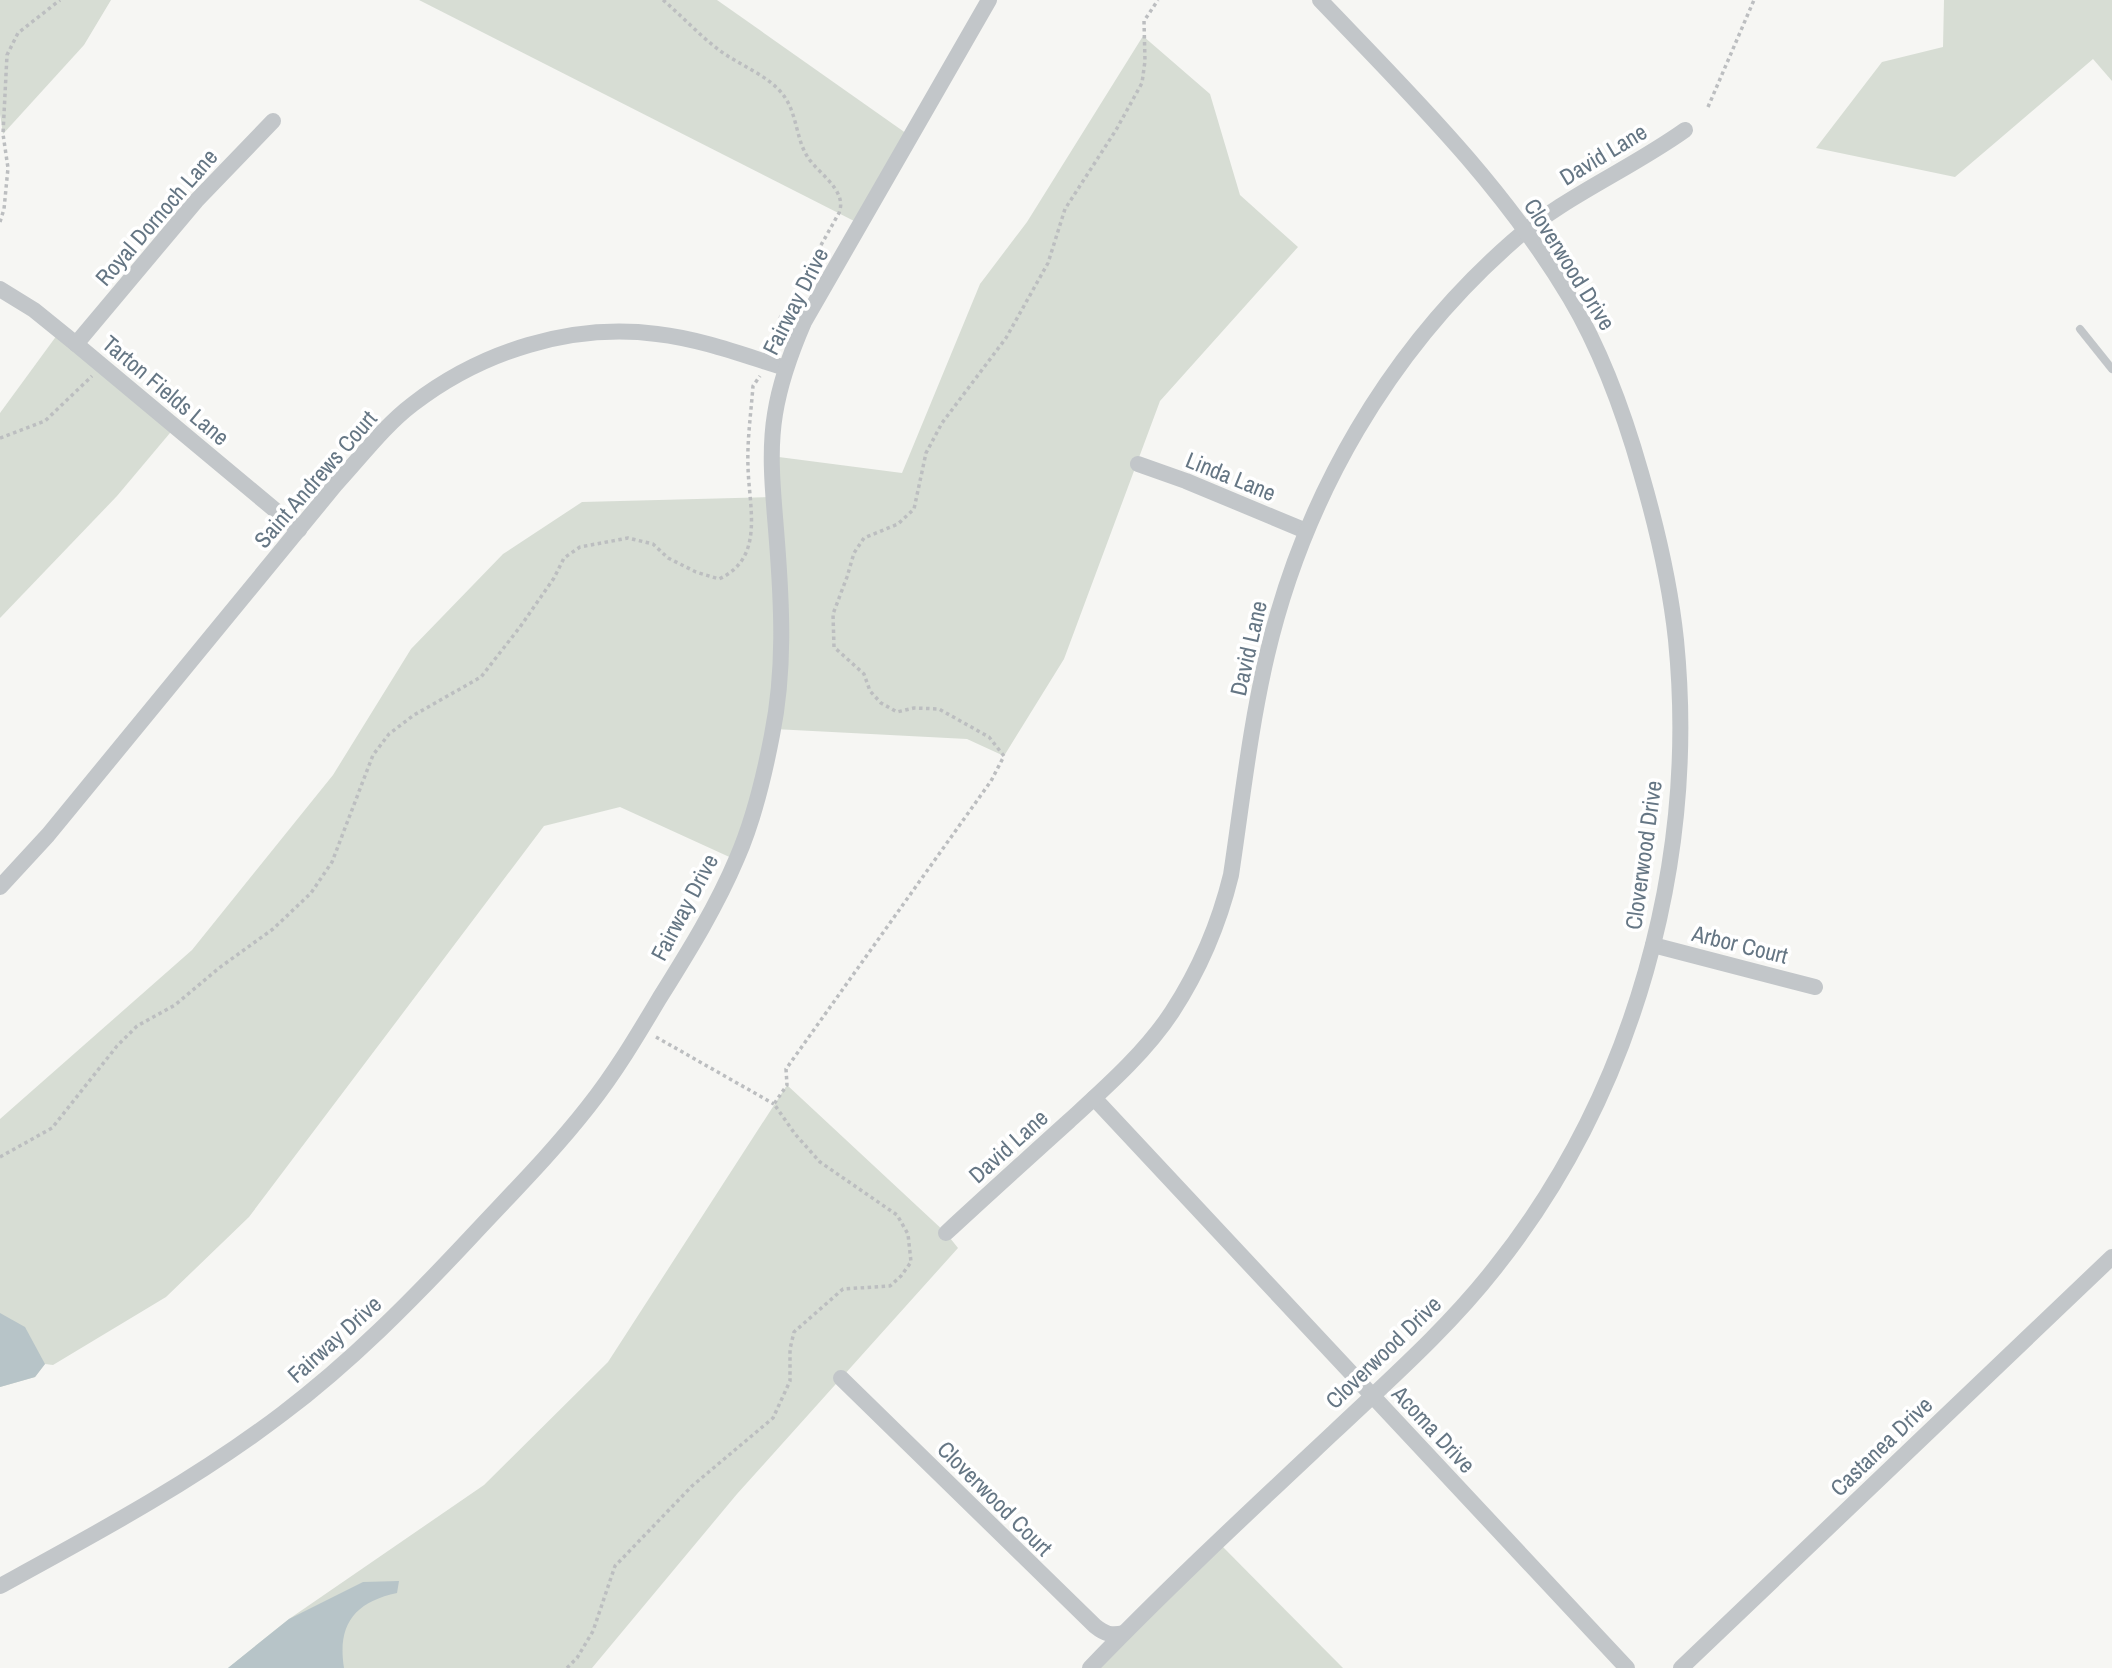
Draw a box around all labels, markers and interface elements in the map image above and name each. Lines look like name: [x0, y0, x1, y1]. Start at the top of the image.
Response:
street label: David Lane: [1554, 116, 1652, 192]
street label: Royal Dornoch Lane: [88, 142, 224, 292]
street label: Cloverwood Drive: [1517, 192, 1623, 336]
street label: Fairway Drive: [755, 242, 835, 360]
street label: Tarton Fields Lane: [96, 328, 236, 452]
street label: Saint Andrews Court: [247, 404, 383, 554]
street label: Linda Lane: [1181, 444, 1281, 508]
street label: David Lane: [1222, 598, 1274, 698]
street label: Cloverwood Drive: [1617, 779, 1669, 931]
street label: Fairway Drive: [643, 848, 725, 966]
street label: Arbor Court: [1688, 917, 1791, 971]
street label: David Lane: [962, 1102, 1054, 1190]
street label: Fairway Drive: [280, 1289, 388, 1389]
street label: Cloverwood Drive: [1318, 1289, 1448, 1415]
street label: Acoma Drive: [1385, 1378, 1483, 1479]
street label: Castanea Drive: [1823, 1389, 1939, 1503]
street label: Cloverwood Court: [931, 1434, 1059, 1562]

